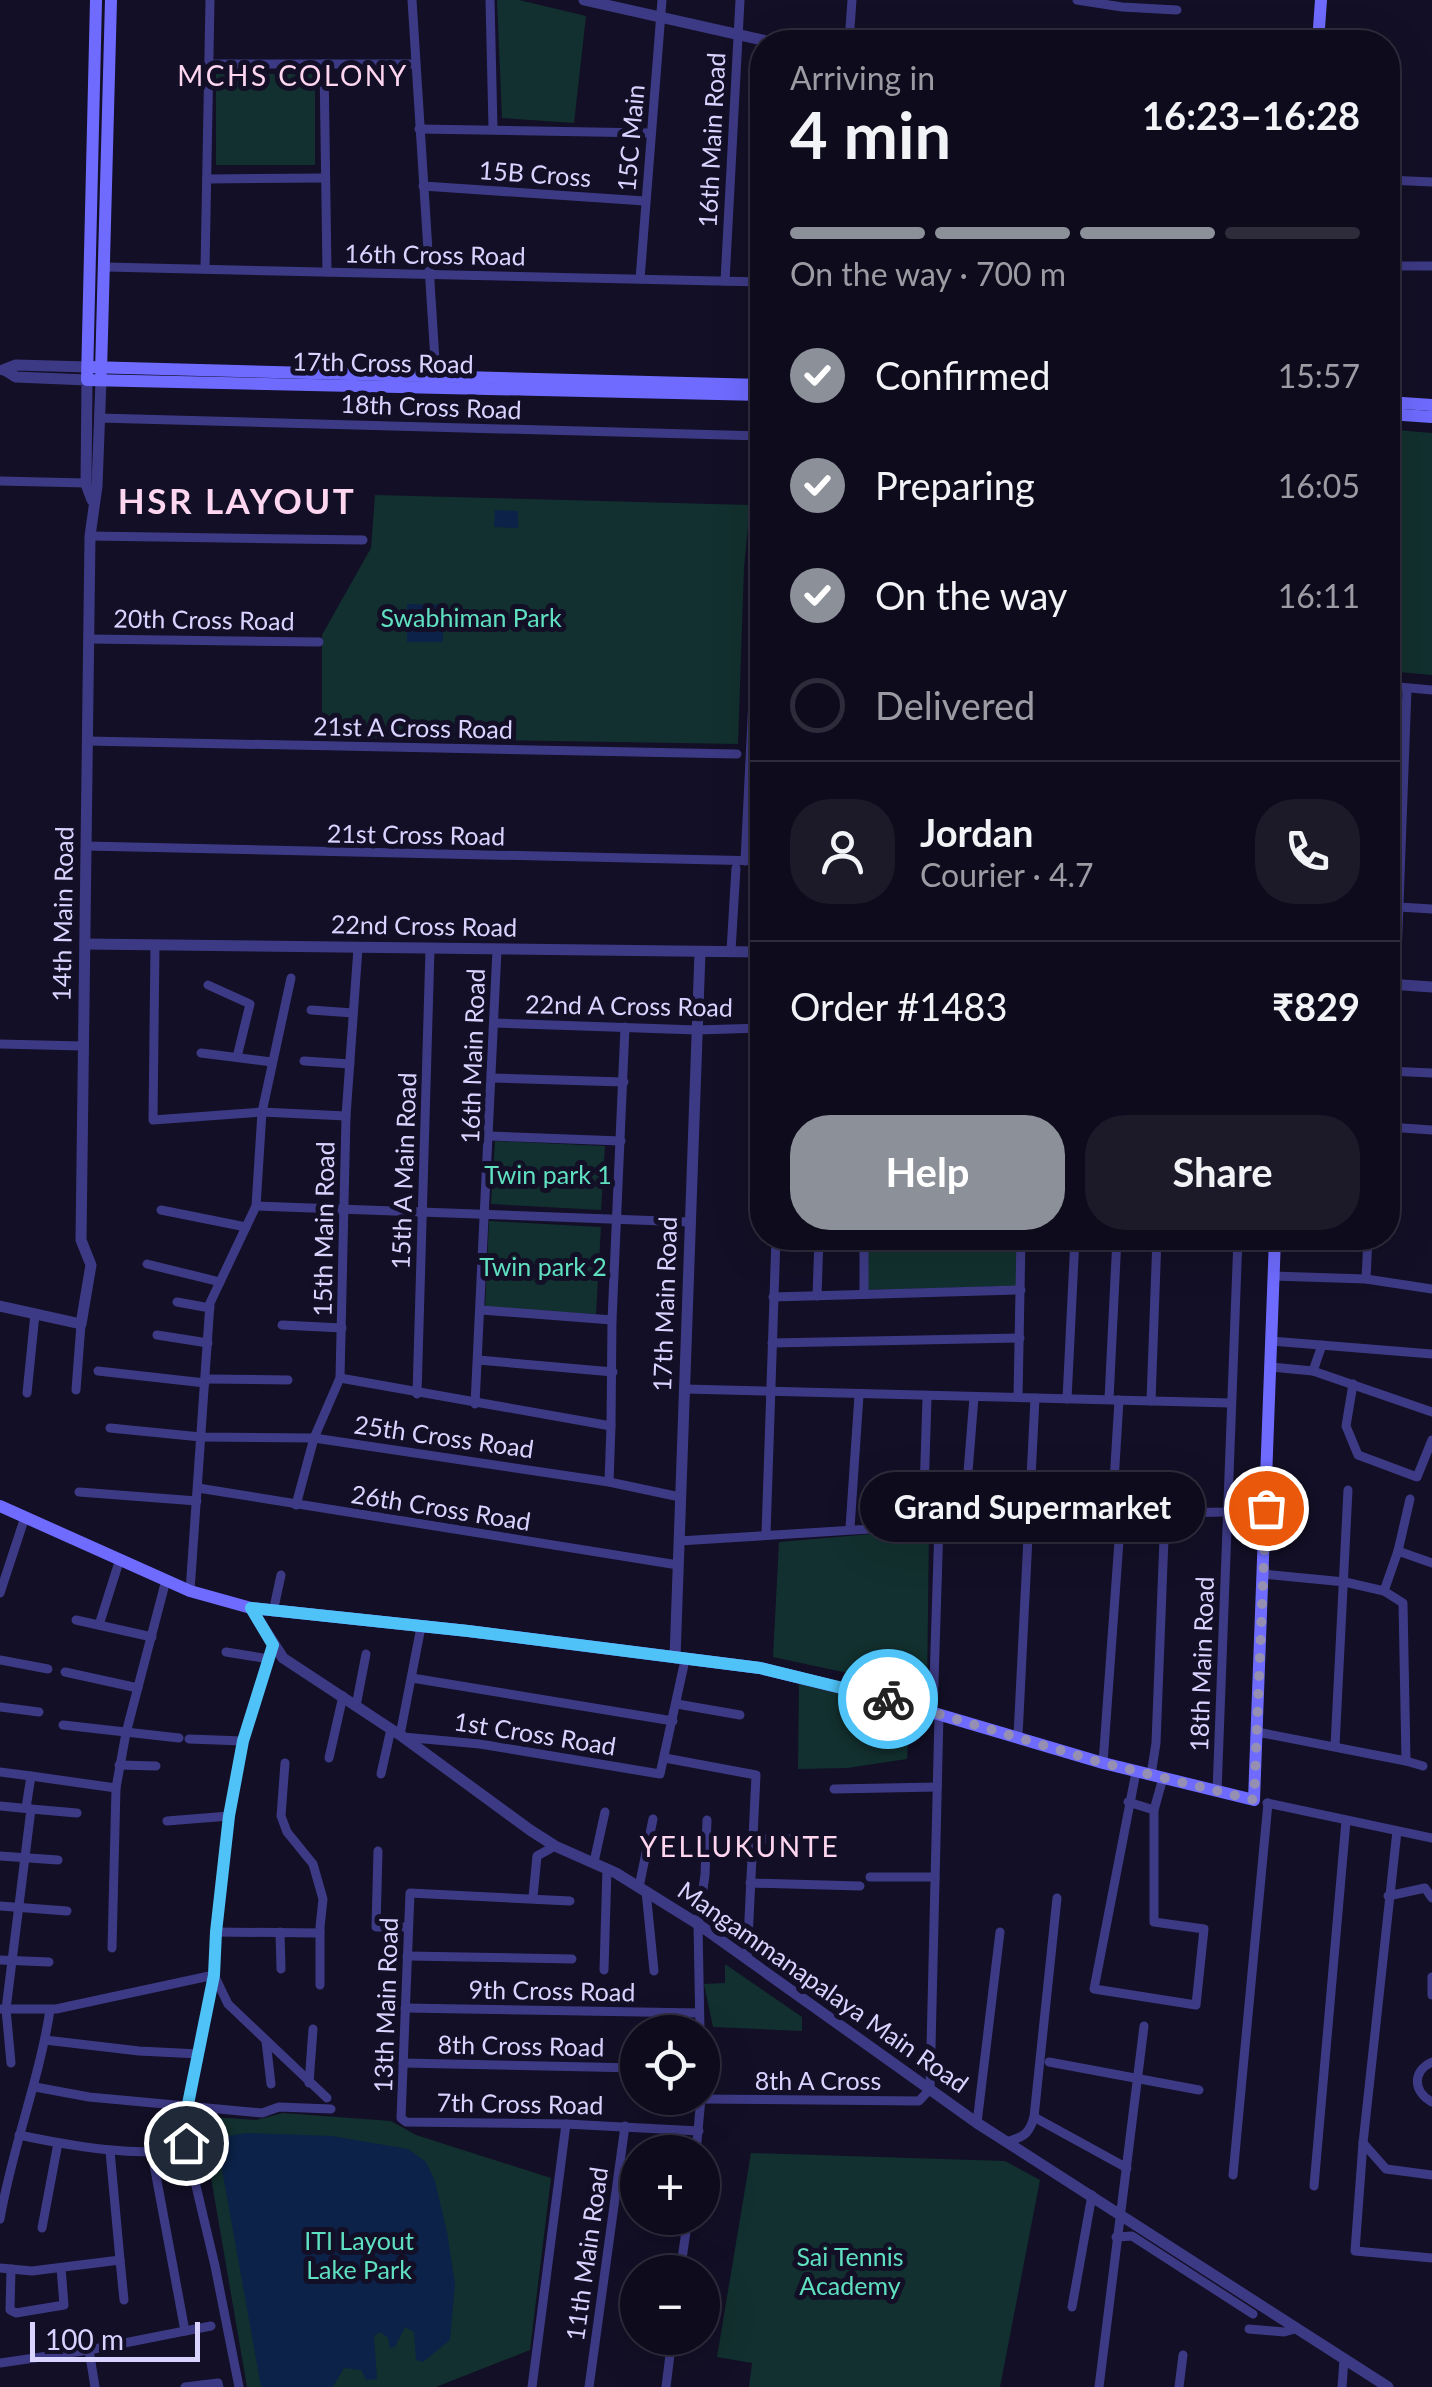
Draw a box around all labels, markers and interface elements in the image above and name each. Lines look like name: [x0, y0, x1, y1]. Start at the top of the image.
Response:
street label: 16th Main Road: [691, 52, 731, 228]
district label: MCHS COLONY: [177, 58, 409, 92]
text: Arriving in: [790, 58, 935, 97]
street label: 15C Main: [610, 83, 650, 193]
text: 16:23–16:28: [1142, 92, 1360, 138]
text: 4 min: [790, 95, 951, 173]
street label: 15B Cross: [478, 154, 592, 192]
street label: 16th Cross Road: [344, 237, 526, 271]
text: On the way · 700 m: [790, 254, 1066, 293]
street label: 17th Cross Road: [292, 345, 474, 379]
icon: check: [790, 348, 845, 403]
text: Confirmed: [875, 352, 1051, 398]
text: 15:57: [1278, 356, 1360, 395]
street label: 18th Cross Road: [340, 388, 522, 424]
icon: check: [790, 458, 845, 513]
text: Preparing: [875, 462, 1035, 508]
text: 16:05: [1278, 466, 1360, 505]
district label: HSR LAYOUT: [118, 479, 356, 521]
icon: check: [790, 568, 845, 623]
text: On the way: [875, 572, 1067, 618]
text: 16:11: [1278, 576, 1360, 615]
street label: 20th Cross Road: [113, 602, 295, 636]
park label: Swabhiman Park: [380, 602, 562, 632]
text: Delivered: [875, 682, 1035, 728]
street label: 21st A Cross Road: [313, 710, 513, 744]
button: person: [790, 799, 895, 904]
button: phone: [1255, 799, 1360, 904]
text: Jordan: [920, 809, 1033, 855]
street label: 21st Cross Road: [327, 817, 505, 851]
street label: 14th Main Road: [45, 826, 79, 1002]
text: Courier · 4.7: [920, 855, 1094, 894]
street label: 22nd Cross Road: [331, 908, 517, 942]
street label: 16th Main Road: [454, 968, 490, 1144]
text: Order #1483: [790, 983, 1007, 1029]
text: ₹829: [1272, 983, 1360, 1029]
street label: 22nd A Cross Road: [525, 988, 733, 1022]
street label: 15th A Main Road: [385, 1072, 421, 1270]
button: Help: [790, 1115, 1065, 1230]
button: Share: [1085, 1115, 1360, 1230]
street label: 15th Main Road: [306, 1141, 340, 1317]
park label: Twin park 1: [484, 1159, 612, 1189]
street label: 17th Main Road: [646, 1216, 682, 1392]
park label: Twin park 2: [479, 1251, 607, 1281]
street label: 25th Cross Road: [352, 1409, 536, 1463]
pin: [1224, 1466, 1309, 1551]
callout: Grand Supermarket: [861, 1473, 1206, 1543]
street label: 26th Cross Road: [349, 1478, 533, 1536]
icon: bag: [1239, 1481, 1294, 1536]
text: Grand Supermarket: [894, 1487, 1171, 1526]
street label: 18th Main Road: [1183, 1576, 1219, 1752]
courier: [838, 1649, 938, 1749]
icon: bike: [861, 1672, 916, 1727]
street label: 1st Cross Road: [452, 1705, 618, 1761]
district label: YELLUKUNTE: [640, 1829, 840, 1863]
street label: Mangammanapalaya Main Road: [673, 1874, 975, 2098]
street label: 13th Main Road: [367, 1917, 403, 2093]
street label: 9th Cross Road: [468, 1974, 636, 2006]
map controls: [620, 2015, 720, 2355]
button: locate: [620, 2015, 720, 2115]
street label: 8th Cross Road: [437, 2029, 605, 2061]
street label: 8th A Cross: [755, 2065, 881, 2095]
street label: 7th Cross Road: [436, 2087, 604, 2119]
pin: [144, 2101, 229, 2186]
icon: home: [159, 2116, 214, 2171]
button: +: [620, 2135, 720, 2235]
street label: 11th Main Road: [559, 2165, 613, 2343]
park label: ITI Layout Lake Park: [304, 2225, 414, 2284]
park label: Sai Tennis Academy: [796, 2241, 904, 2300]
button: −: [620, 2255, 720, 2355]
scale bar: [30, 2317, 200, 2362]
text: 100 m: [45, 2322, 124, 2356]

